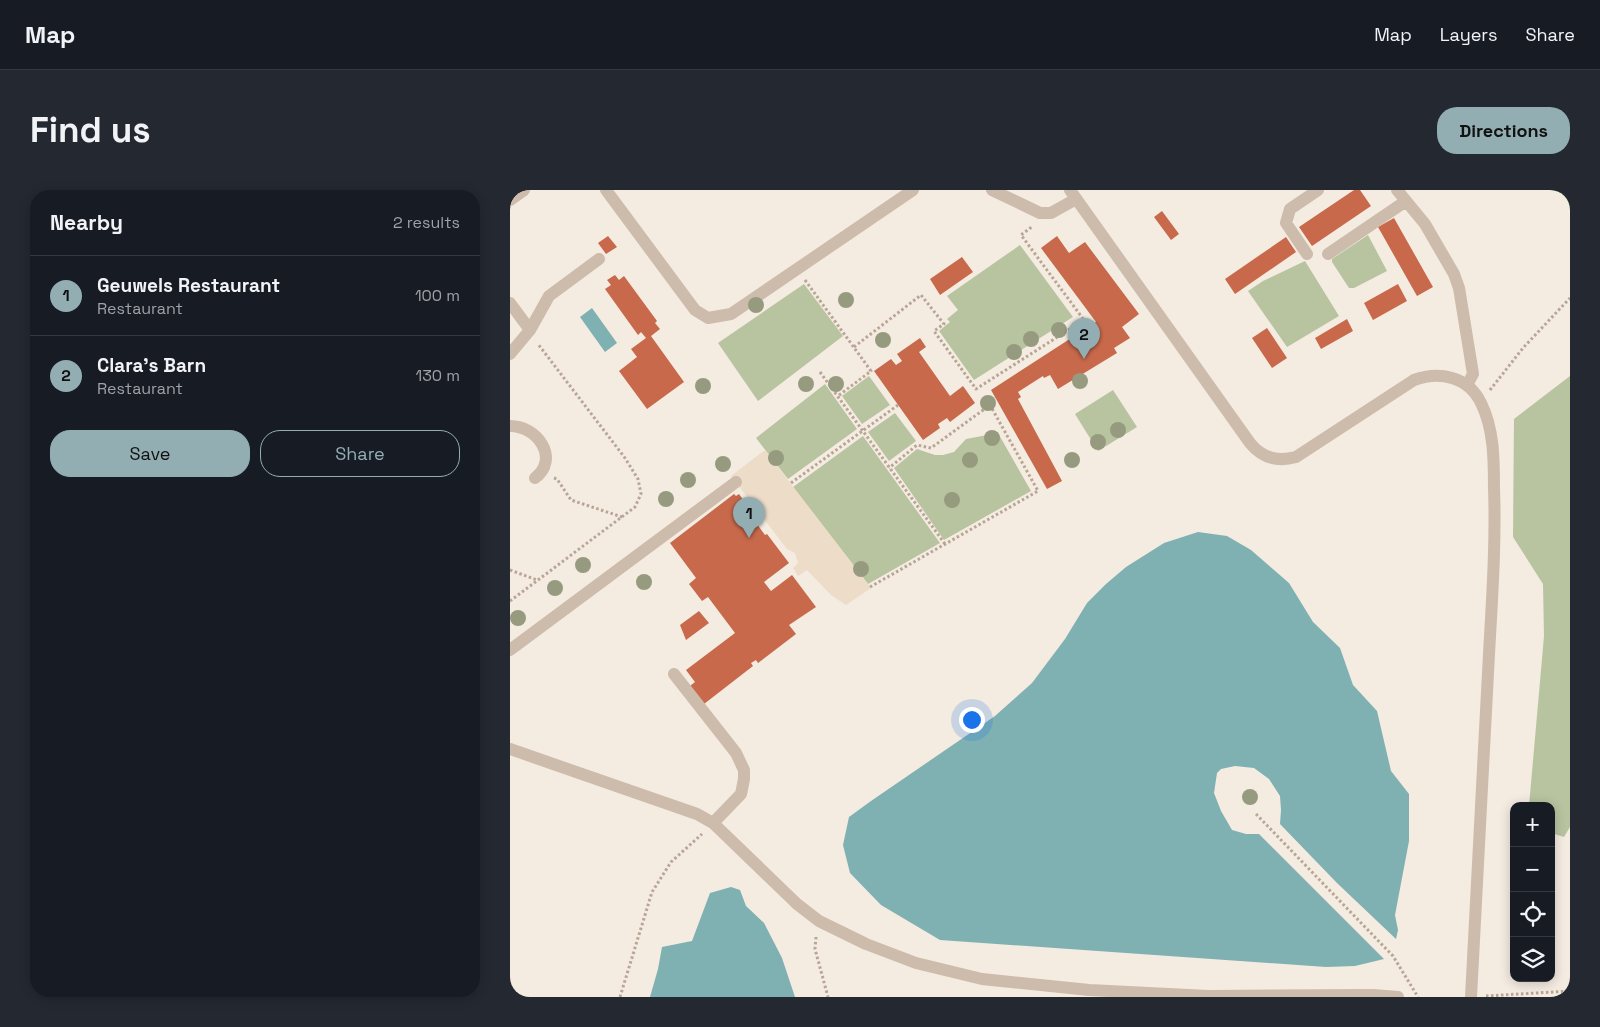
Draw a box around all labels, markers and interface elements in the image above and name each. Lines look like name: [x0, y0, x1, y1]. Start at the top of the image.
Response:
text: Map: [25, 19, 75, 50]
text: Map: [1374, 23, 1412, 46]
text: Layers: [1440, 23, 1497, 46]
text: Share: [1525, 23, 1575, 46]
button: Directions: [1437, 107, 1570, 154]
text: Find us: [30, 108, 151, 152]
text: Nearby: [50, 209, 123, 236]
text: 2 results: [393, 212, 460, 233]
text: Geuwels Restaurant: [97, 273, 280, 298]
text: 1: [62, 285, 70, 306]
text: 100 m: [415, 285, 460, 306]
text: Restaurant: [97, 298, 183, 319]
pin: 2: [1068, 318, 1100, 359]
text: Clara's Barn: [97, 353, 206, 378]
text: 2: [61, 365, 71, 386]
text: 130 m: [416, 365, 460, 386]
text: Restaurant: [97, 378, 183, 399]
button: Save: [50, 430, 250, 477]
button: Share: [260, 430, 460, 477]
pin: 1: [733, 497, 765, 538]
your location: [959, 707, 985, 733]
map controls: [1510, 802, 1555, 982]
button: +: [1510, 802, 1555, 847]
button: −: [1510, 847, 1555, 892]
button: locate: [1510, 892, 1555, 937]
button: layers: [1510, 937, 1555, 982]

